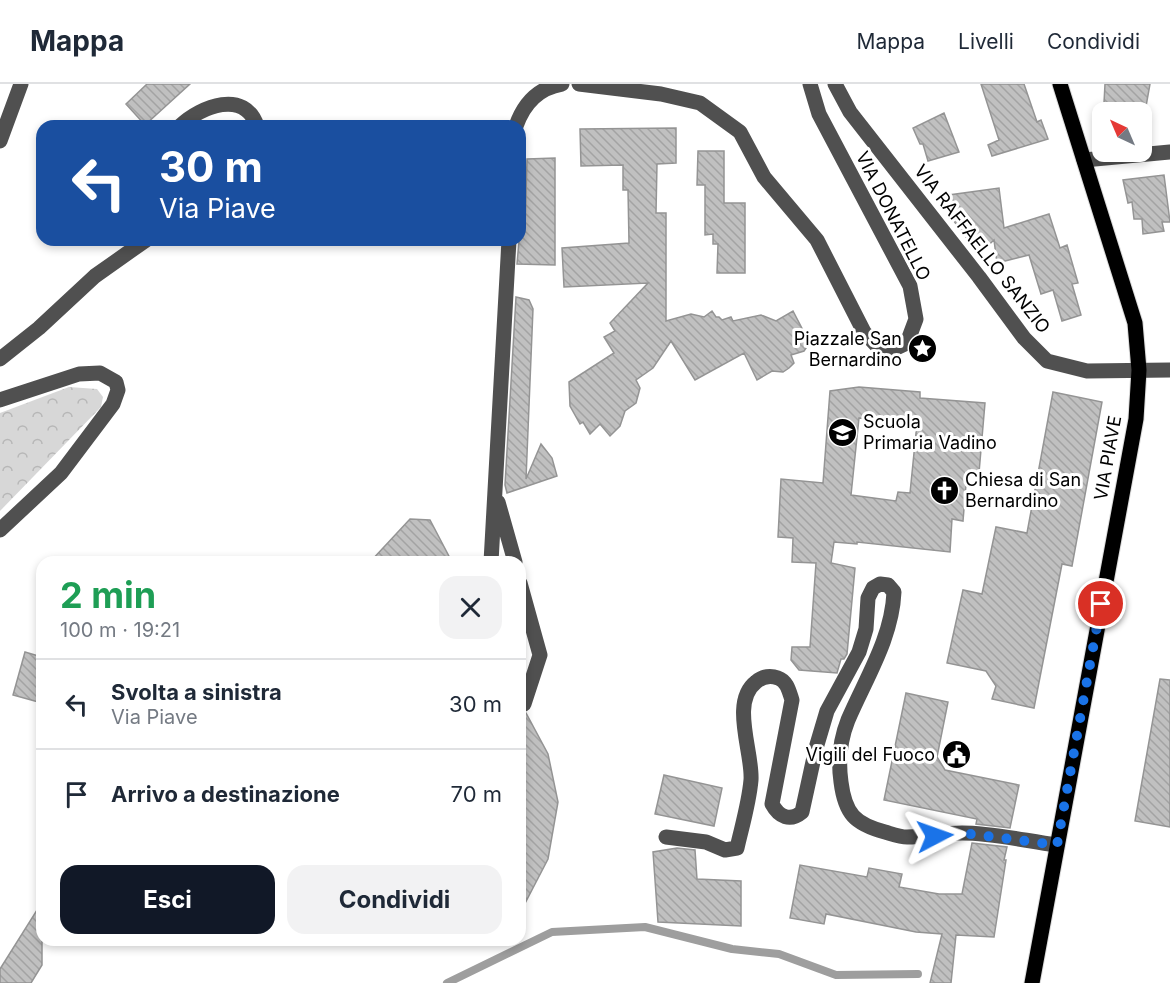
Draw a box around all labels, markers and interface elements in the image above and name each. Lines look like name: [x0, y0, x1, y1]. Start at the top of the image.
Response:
text: Mappa: [30, 24, 124, 58]
text: Mappa: [857, 29, 925, 54]
text: Livelli: [958, 29, 1014, 54]
text: Condividi: [1047, 29, 1140, 54]
north arrow: [1092, 102, 1152, 162]
map controls: [1092, 102, 1152, 162]
text: 30 m: [159, 141, 263, 192]
icon: left: [60, 144, 138, 222]
street label: VIA DONATELLO: [852, 148, 935, 284]
street label: VIA RAFFAELLO SANZIO: [910, 160, 1055, 337]
text: Via Piave: [159, 192, 276, 225]
place label: Piazzale San Bernardino: [794, 328, 902, 370]
place icon: Piazzale San Bernardino: [907, 333, 939, 365]
place label: Scuola Primaria Vadino: [863, 411, 997, 453]
street label: VIA PIAVE: [1090, 414, 1125, 502]
school or university icon: Scuola Primaria Vadino: [826, 416, 858, 448]
place label: Chiesa di San Bernardino: [965, 469, 1081, 511]
church icon: Chiesa di San Bernardino: [928, 474, 960, 506]
text: 2 min: [60, 573, 156, 617]
button: close: [439, 576, 502, 639]
pin: [1075, 578, 1126, 629]
icon: arrive: [1084, 587, 1117, 620]
text: 100 m · 19:21: [60, 618, 180, 642]
text: Svolta a sinistra: [111, 679, 282, 705]
icon: left: [60, 688, 93, 721]
text: 30 m: [449, 691, 502, 717]
text: Via Piave: [111, 705, 198, 729]
public building icon: Vigili del Fuoco: [940, 739, 972, 771]
place label: Vigili del Fuoco: [806, 744, 935, 765]
icon: arrive: [60, 778, 93, 811]
text: Arrivo a destinazione: [111, 781, 340, 807]
text: 70 m: [451, 781, 502, 807]
position arrow: [903, 804, 967, 868]
button: Esci: [60, 865, 275, 934]
button: Condividi: [287, 865, 502, 934]

